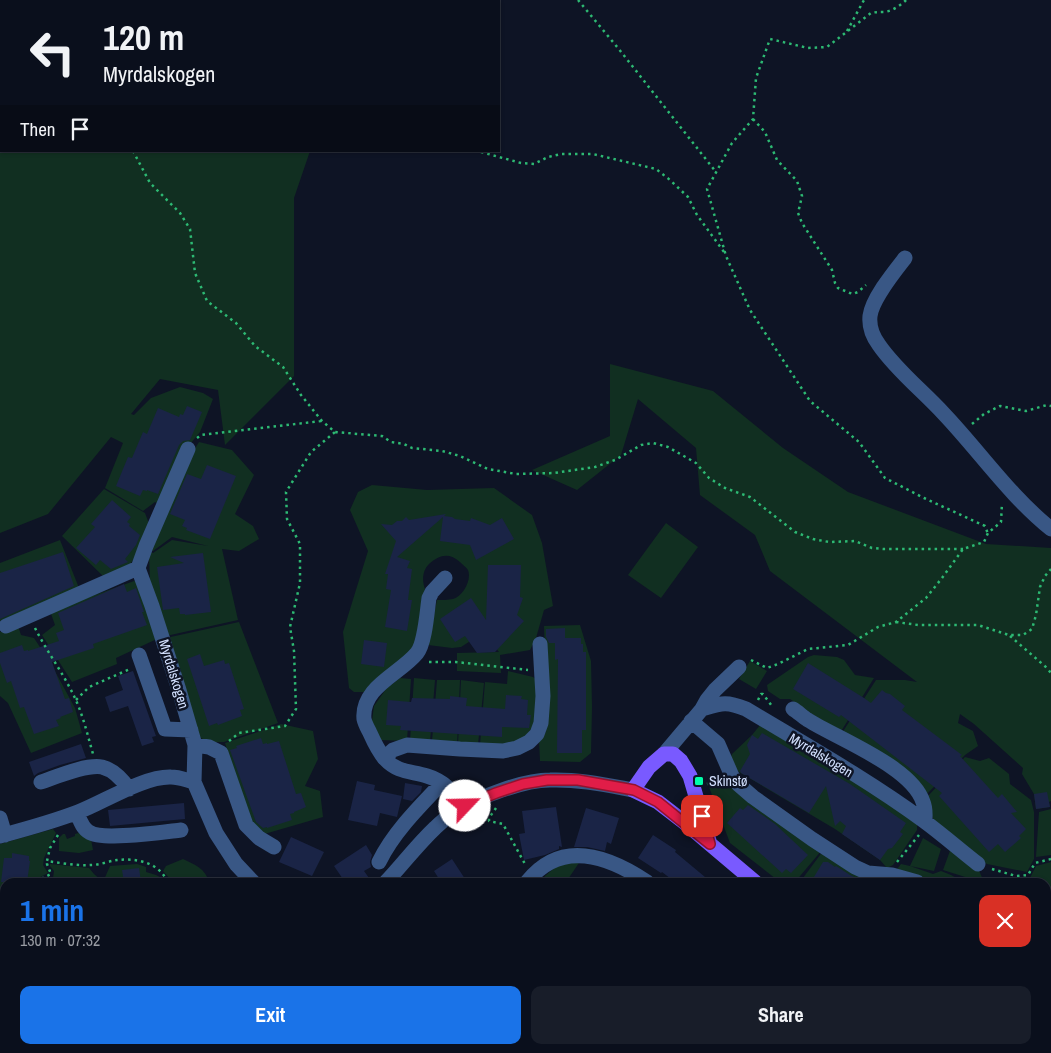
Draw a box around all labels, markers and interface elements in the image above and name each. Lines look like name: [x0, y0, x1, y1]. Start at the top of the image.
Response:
text: 120 m: [103, 14, 184, 61]
icon: left: [20, 20, 85, 85]
text: Myrdalskogen: [103, 59, 215, 89]
icon: arrive: [66, 115, 94, 143]
text: Then: [20, 116, 56, 142]
street label: Myrdalskogen: [155, 637, 193, 711]
street label: Myrdalskogen: [786, 729, 856, 781]
place label: Skinstø: [709, 772, 747, 790]
marker: Skinstø: [693, 775, 705, 787]
position arrow: [438, 779, 490, 831]
pin: [681, 795, 723, 837]
icon: arrive: [688, 802, 716, 830]
text: 1 min: [20, 890, 84, 930]
button: close: [979, 895, 1031, 947]
text: 130 m · 07:32: [20, 929, 100, 951]
button: Exit: [20, 986, 521, 1044]
button: Share: [531, 986, 1031, 1044]

